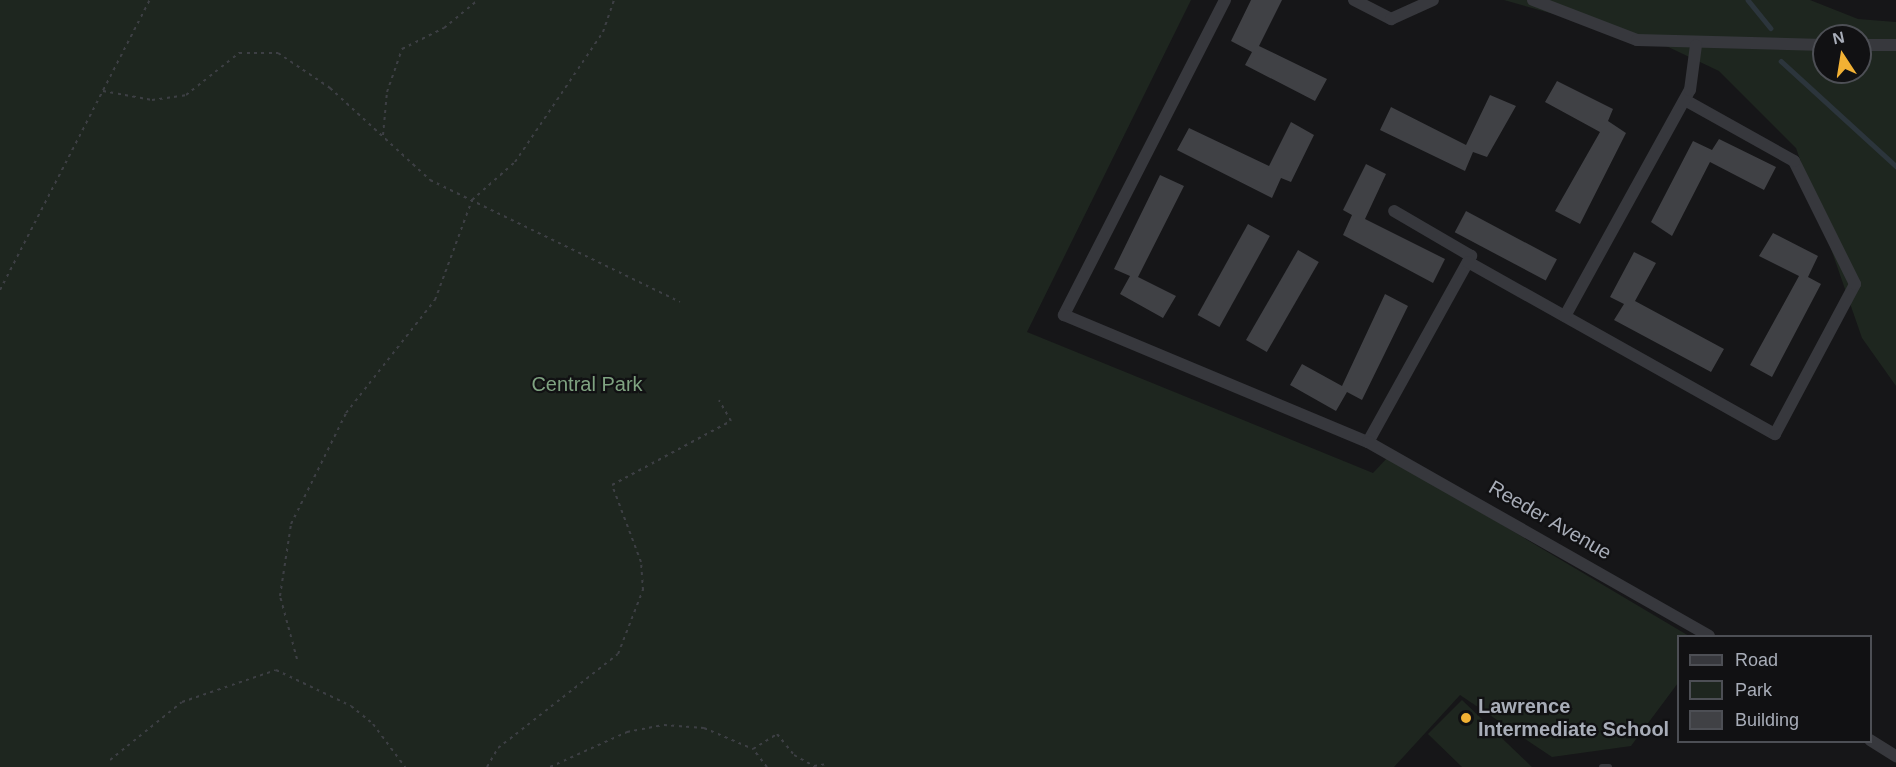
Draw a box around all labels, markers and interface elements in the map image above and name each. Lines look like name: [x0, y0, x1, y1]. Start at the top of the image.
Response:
north arrow: [1812, 24, 1872, 84]
text: N: [1831, 28, 1846, 47]
park label: Central Park: [531, 372, 643, 396]
street label: Reeder Avenue: [1484, 475, 1616, 565]
legend: [1677, 635, 1872, 743]
text: Road: [1735, 650, 1778, 670]
text: Park: [1735, 680, 1772, 700]
place label: Lawrence Intermediate School: [1478, 694, 1669, 741]
text: Building: [1735, 710, 1799, 730]
marker: Lawrence Intermediate School: [1459, 711, 1473, 725]

